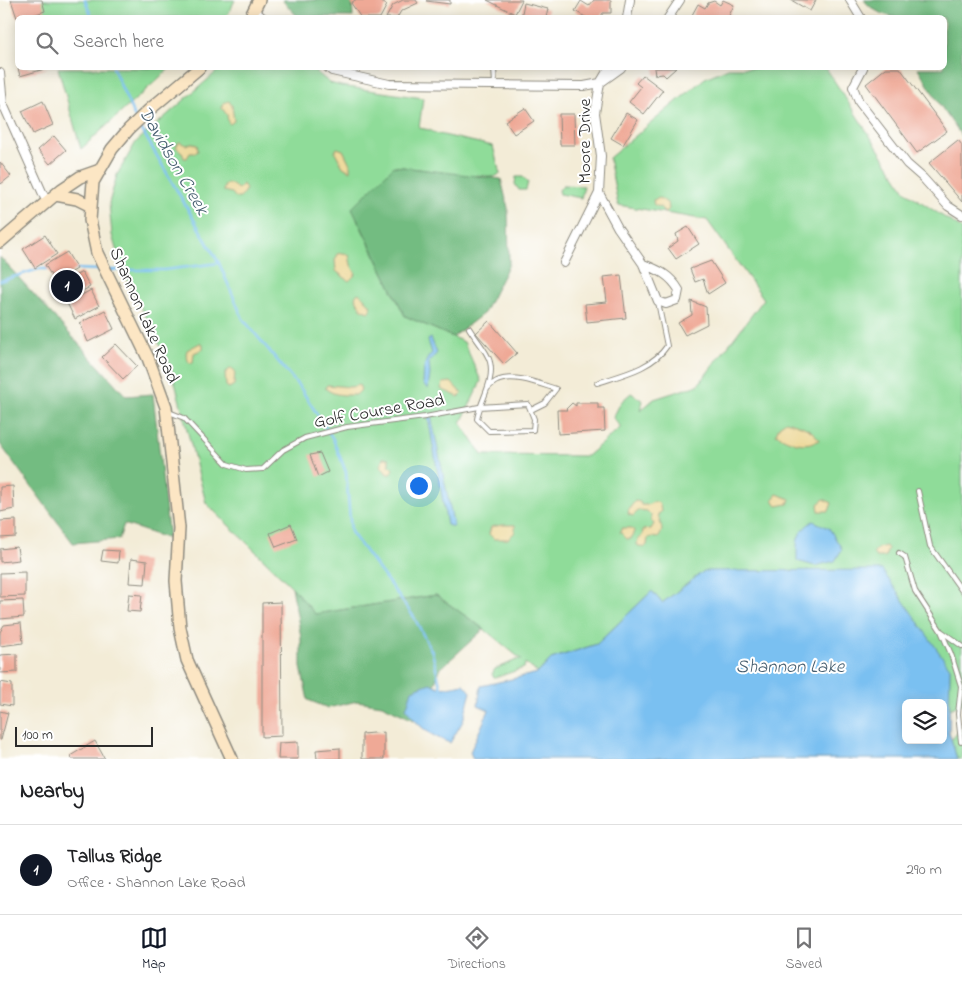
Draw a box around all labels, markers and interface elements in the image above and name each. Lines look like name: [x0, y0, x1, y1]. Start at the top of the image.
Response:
search box: [15, 15, 947, 70]
icon: search: [33, 29, 61, 57]
text: Search here: [73, 29, 164, 56]
street label: Moore Drive: [573, 97, 599, 184]
water label: Davidson Creek: [131, 102, 215, 221]
street label: Shannon Lake Road: [102, 244, 185, 388]
pin: 1: [51, 267, 83, 305]
street label: Golf Course Road: [312, 388, 447, 436]
your location: [406, 473, 432, 499]
water label: Shannon Lake: [736, 654, 846, 681]
map controls: [902, 699, 947, 744]
button: layers: [902, 699, 947, 744]
scale bar: [15, 724, 152, 747]
text: 100 m: [22, 725, 53, 746]
text: Nearby: [20, 777, 84, 807]
text: Tallus Ridge: [67, 844, 161, 871]
text: 1: [33, 858, 39, 882]
text: 290 m: [906, 858, 942, 882]
text: Office · Shannon Lake Road: [67, 871, 246, 895]
tab: Map: [140, 924, 168, 975]
tab: Directions: [448, 924, 506, 975]
tab: Saved: [786, 924, 822, 975]

